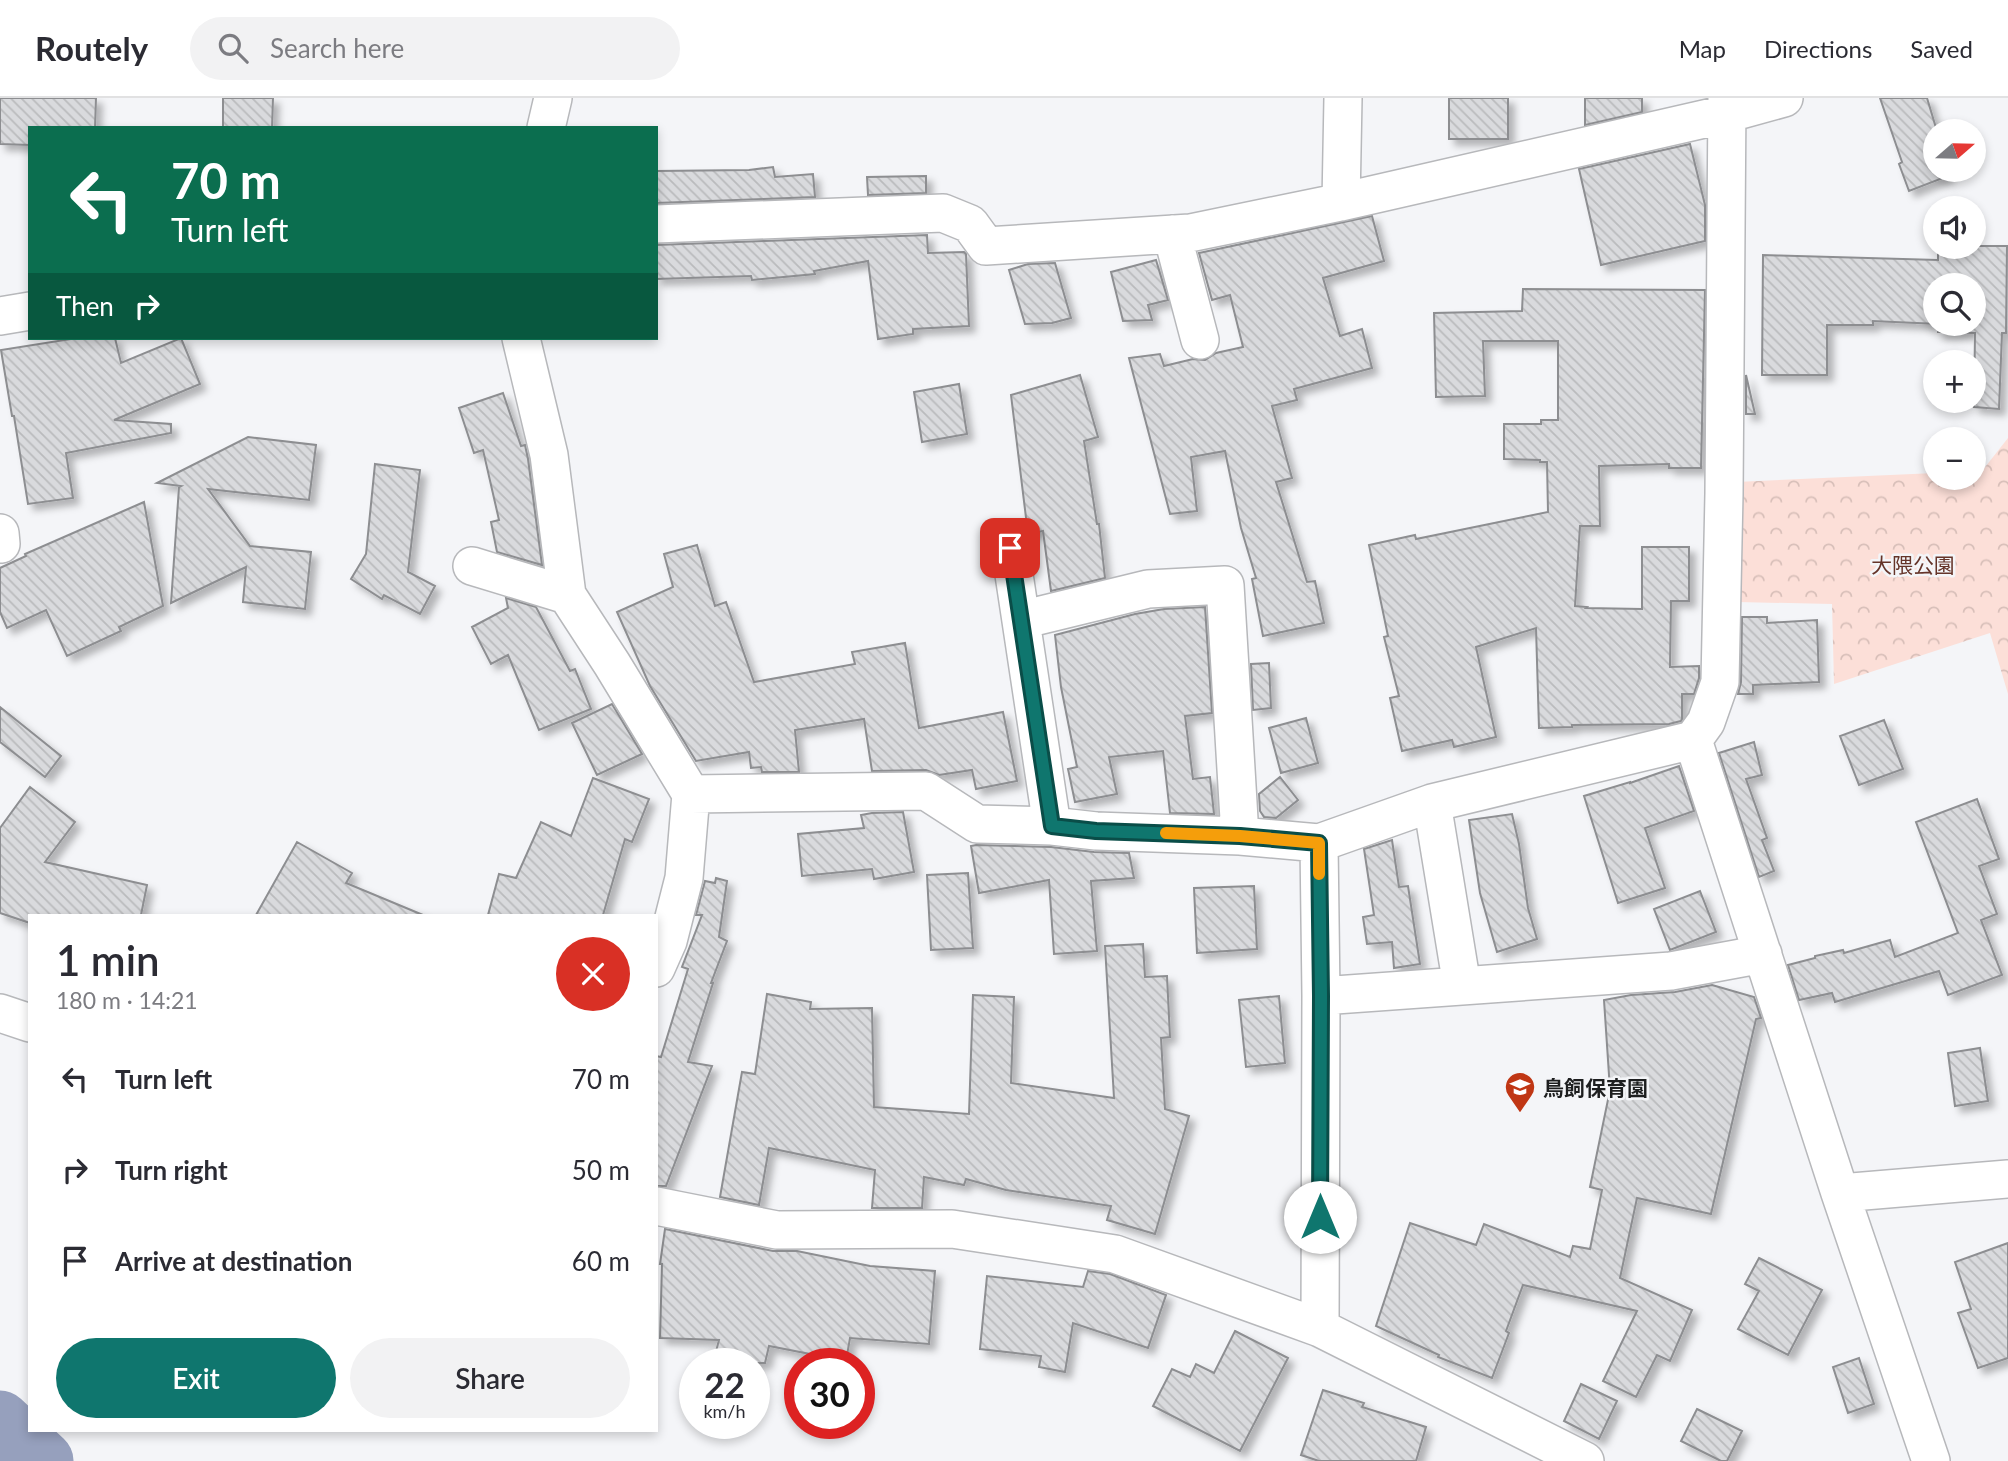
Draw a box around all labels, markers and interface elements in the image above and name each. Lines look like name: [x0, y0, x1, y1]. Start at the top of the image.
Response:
search box: [190, 17, 680, 80]
text: Routely: [35, 28, 148, 68]
icon: search: [214, 29, 252, 67]
text: Search here: [270, 32, 404, 64]
text: Map: [1679, 34, 1726, 63]
text: Directions: [1764, 34, 1872, 63]
text: Saved: [1910, 34, 1973, 63]
north arrow: [1923, 119, 1986, 182]
map controls: [1923, 119, 1986, 490]
text: 70 m: [171, 151, 281, 209]
icon: left: [56, 154, 147, 245]
button: sound: [1923, 196, 1986, 259]
text: Turn left: [171, 210, 288, 249]
button: search: [1923, 273, 1986, 336]
icon: right: [128, 287, 166, 325]
text: Then: [56, 290, 114, 322]
button: +: [1923, 350, 1986, 413]
button: −: [1923, 427, 1986, 490]
pin: [980, 518, 1040, 578]
icon: arrive: [991, 529, 1029, 567]
park label: 大隈公園: [1871, 552, 1955, 577]
text: 1 min: [56, 935, 160, 985]
button: close: [556, 937, 630, 1011]
text: 180 m · 14:21: [56, 986, 198, 1014]
icon: left: [56, 1060, 94, 1098]
text: Turn left: [115, 1063, 212, 1095]
text: 70 m: [572, 1063, 630, 1095]
school or university icon: 鳥飼保育園: [1503, 1070, 1537, 1114]
place label: 鳥飼保育園: [1543, 1075, 1648, 1100]
icon: right: [56, 1151, 94, 1189]
text: Turn right: [115, 1154, 228, 1186]
text: 50 m: [572, 1154, 630, 1186]
position arrow: [1283, 1180, 1357, 1254]
icon: arrive: [56, 1242, 94, 1280]
text: Arrive at destination: [115, 1245, 352, 1277]
text: 60 m: [572, 1245, 630, 1277]
button: Exit: [56, 1338, 336, 1418]
button: Share: [350, 1338, 630, 1418]
speed limit sign: 30: [784, 1348, 875, 1439]
text: 22: [704, 1363, 745, 1405]
text: km/h: [703, 1400, 746, 1422]

